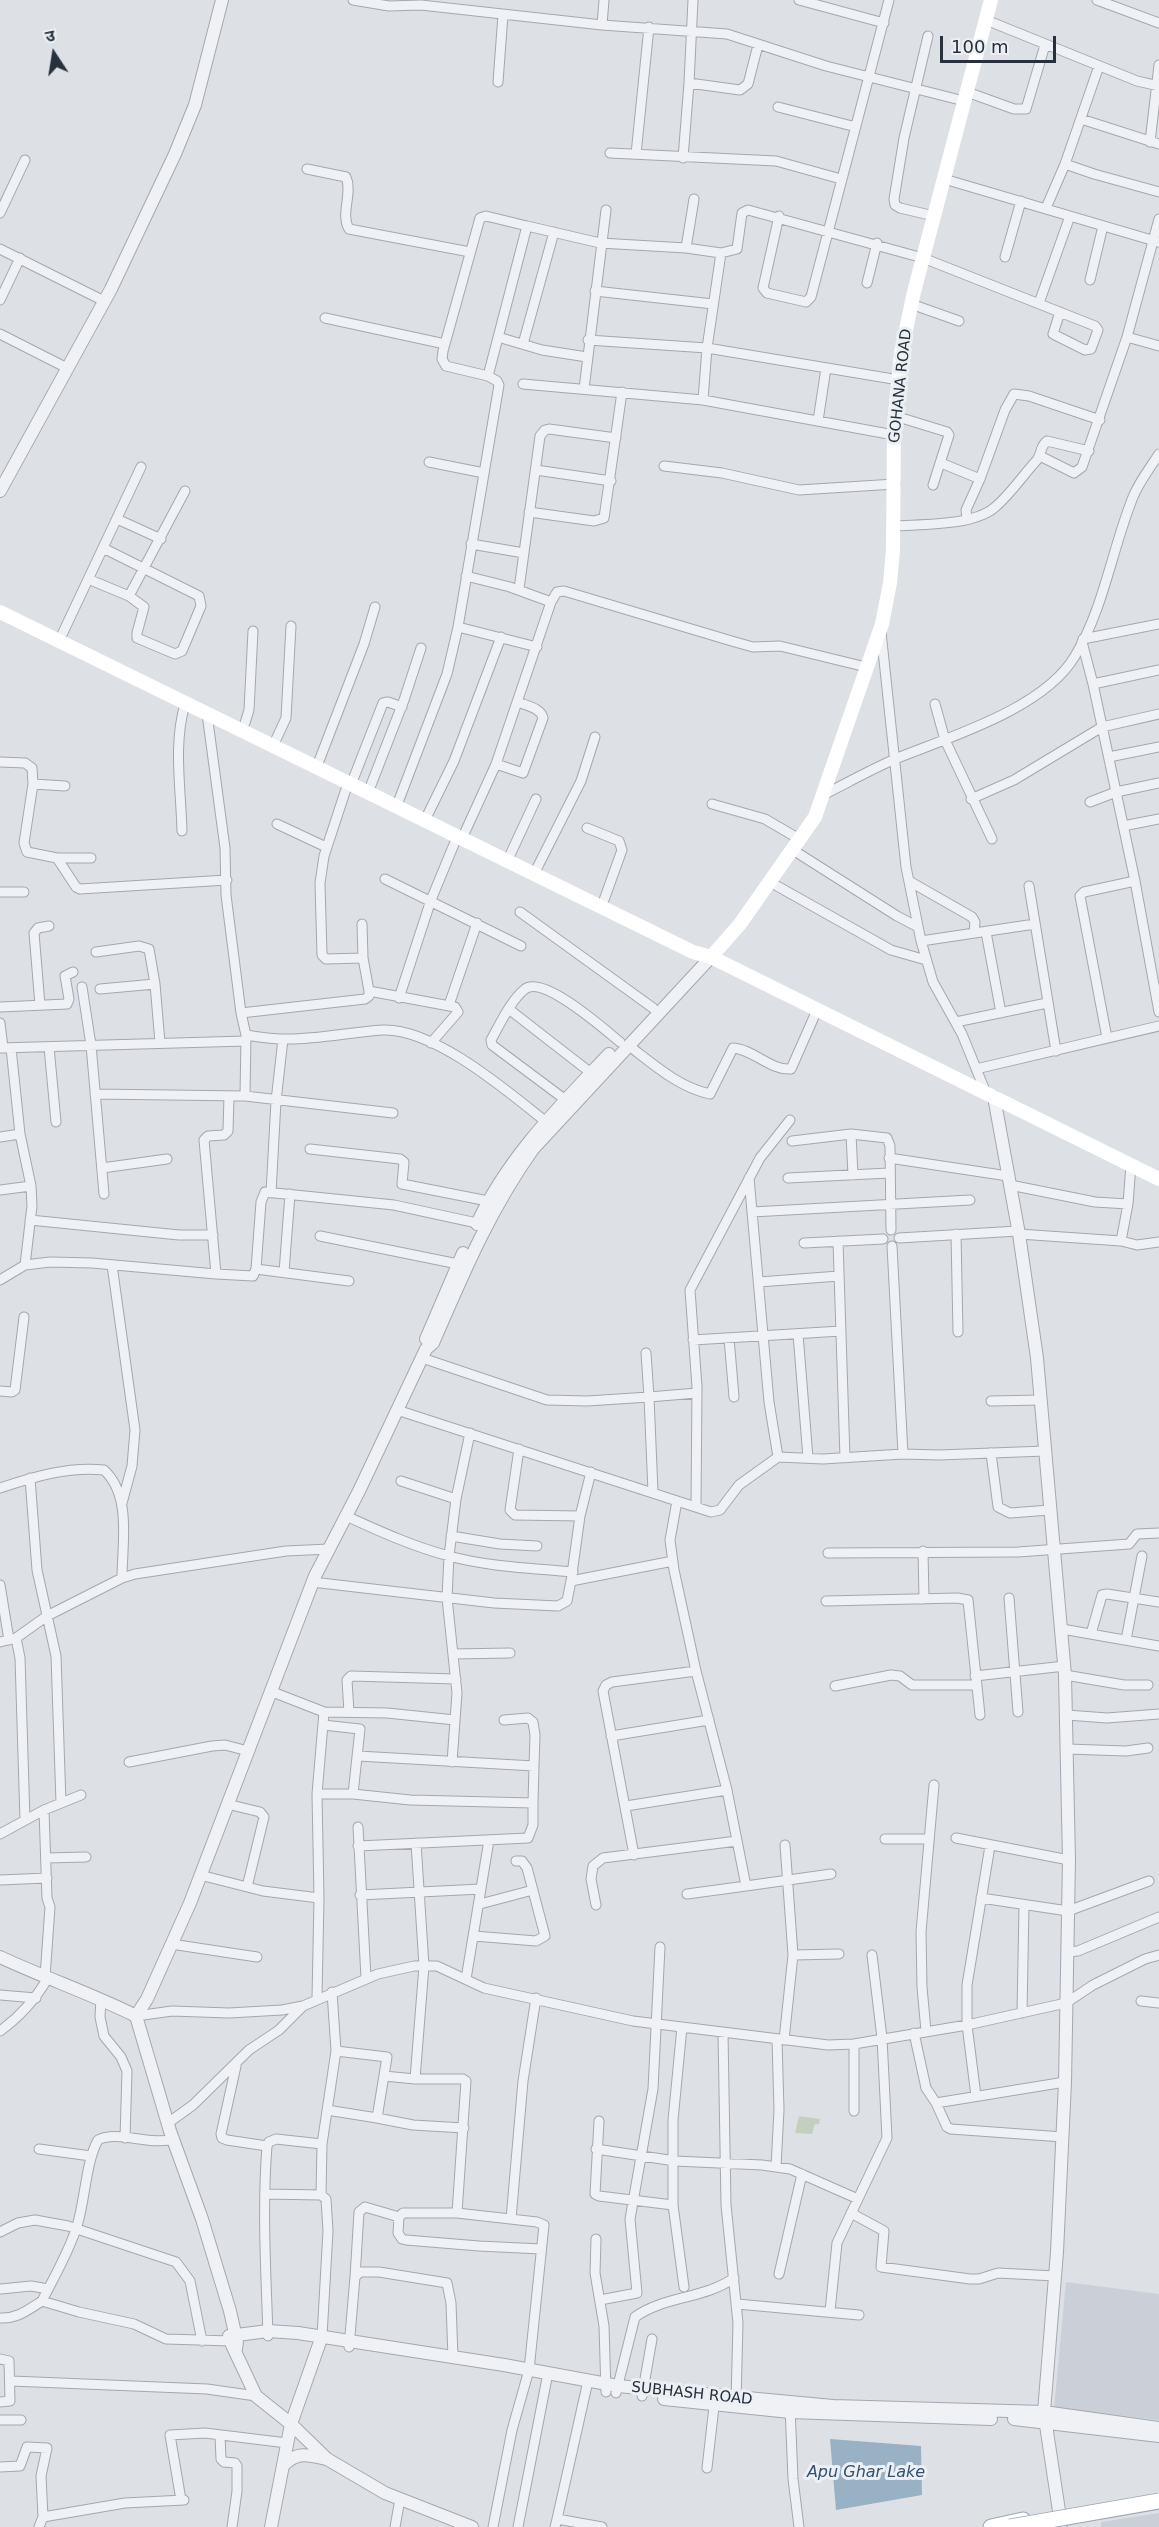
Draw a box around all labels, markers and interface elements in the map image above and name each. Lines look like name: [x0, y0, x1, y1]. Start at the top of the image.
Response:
north arrow: [24, 24, 84, 84]
scale bar: [943, 24, 1058, 62]
text: उ: [44, 26, 57, 46]
text: 100 m: [951, 36, 1009, 57]
street label: GOHANA ROAD: [886, 328, 916, 444]
street label: SUBHASH ROAD: [631, 2379, 753, 2409]
water label: Apu Ghar Lake: [807, 2463, 925, 2483]

